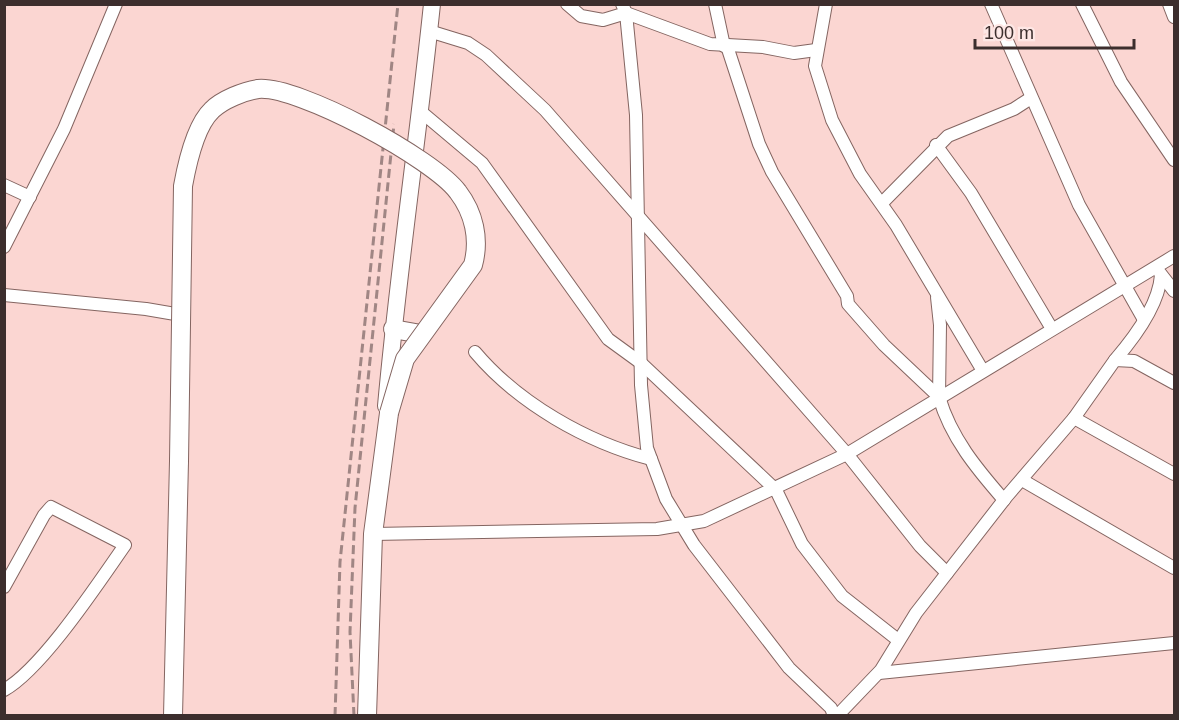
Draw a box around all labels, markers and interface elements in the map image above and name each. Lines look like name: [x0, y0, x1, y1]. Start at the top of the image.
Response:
scale bar: [975, 12, 1134, 50]
text: 100 m: [984, 23, 1034, 43]

